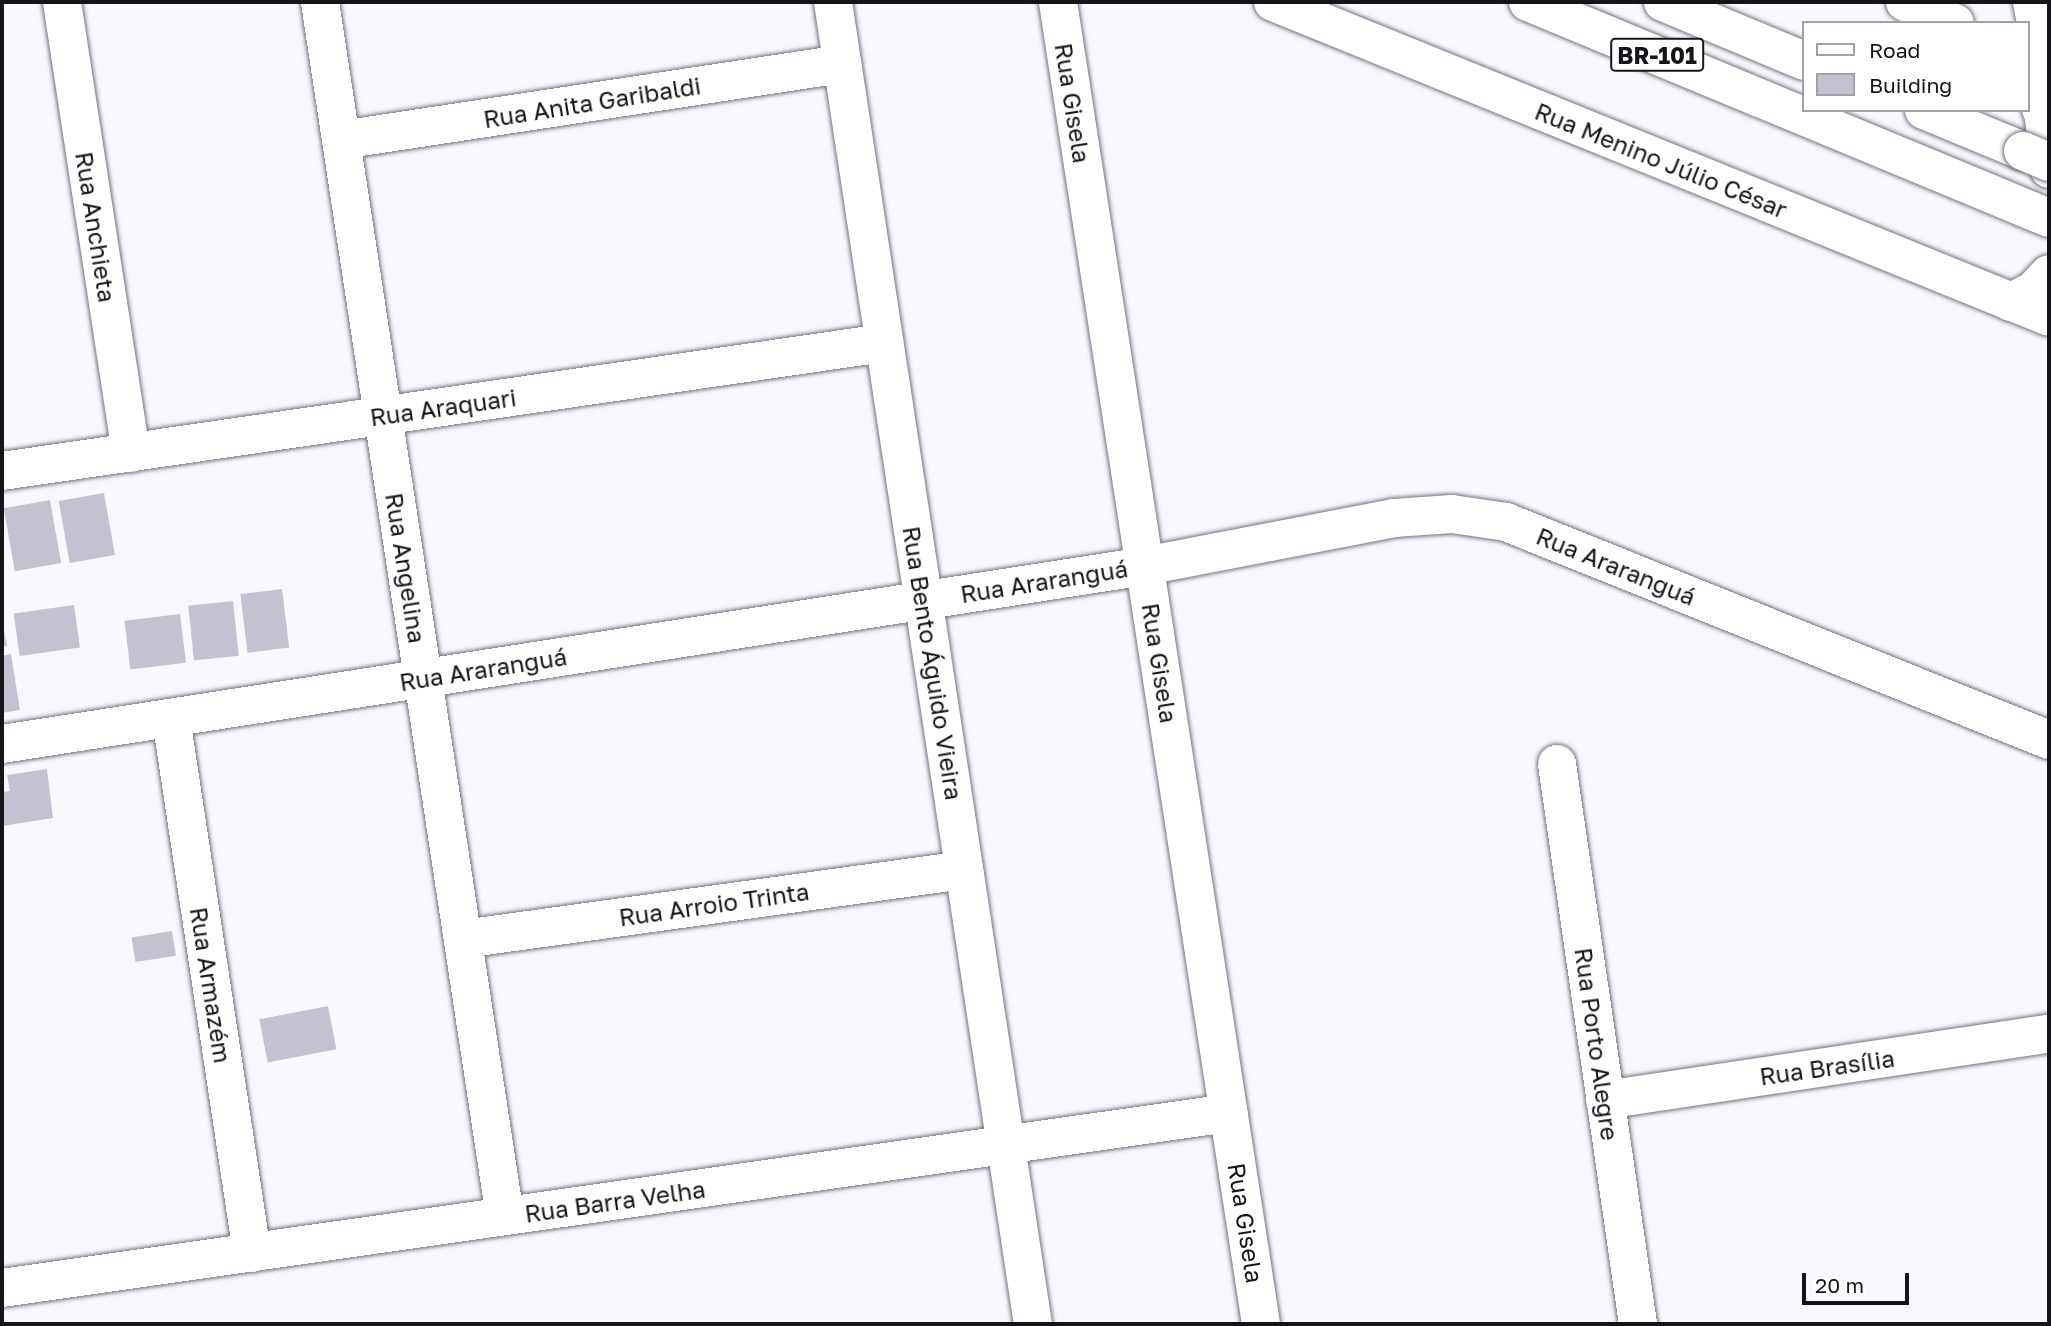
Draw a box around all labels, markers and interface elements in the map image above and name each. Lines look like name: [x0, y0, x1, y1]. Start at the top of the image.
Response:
legend: [1802, 21, 2030, 112]
road number: BR-101: [1610, 36, 1704, 74]
text: Road: [1869, 37, 1920, 63]
street label: Rua Gisela: [1049, 41, 1097, 165]
street label: Rua Anita Garibaldi: [481, 71, 703, 133]
text: Building: [1869, 72, 1952, 98]
street label: Rua Menino Júlio César: [1531, 96, 1791, 224]
street label: Rua Anchieta: [70, 150, 122, 304]
street label: Rua Araquari: [368, 382, 518, 432]
street label: Rua Angelina: [380, 491, 432, 645]
street label: Rua Araranguá: [1532, 521, 1700, 611]
street label: Rua Bento Águido Vieira: [897, 524, 969, 802]
street label: Rua Araranguá: [958, 554, 1130, 608]
street label: Rua Gisela: [1136, 601, 1184, 725]
street label: Rua Araranguá: [397, 642, 569, 696]
street label: Rua Arroio Trinta: [617, 876, 811, 932]
street label: Rua Armazém: [184, 905, 238, 1065]
street label: Rua Porto Alegre: [1569, 946, 1625, 1142]
street label: Rua Brasília: [1758, 1043, 1896, 1091]
street label: Rua Gisela: [1222, 1161, 1270, 1285]
street label: Rua Barra Velha: [523, 1174, 707, 1228]
scale bar: [1806, 1260, 1913, 1304]
text: 20 m: [1815, 1272, 1864, 1298]

